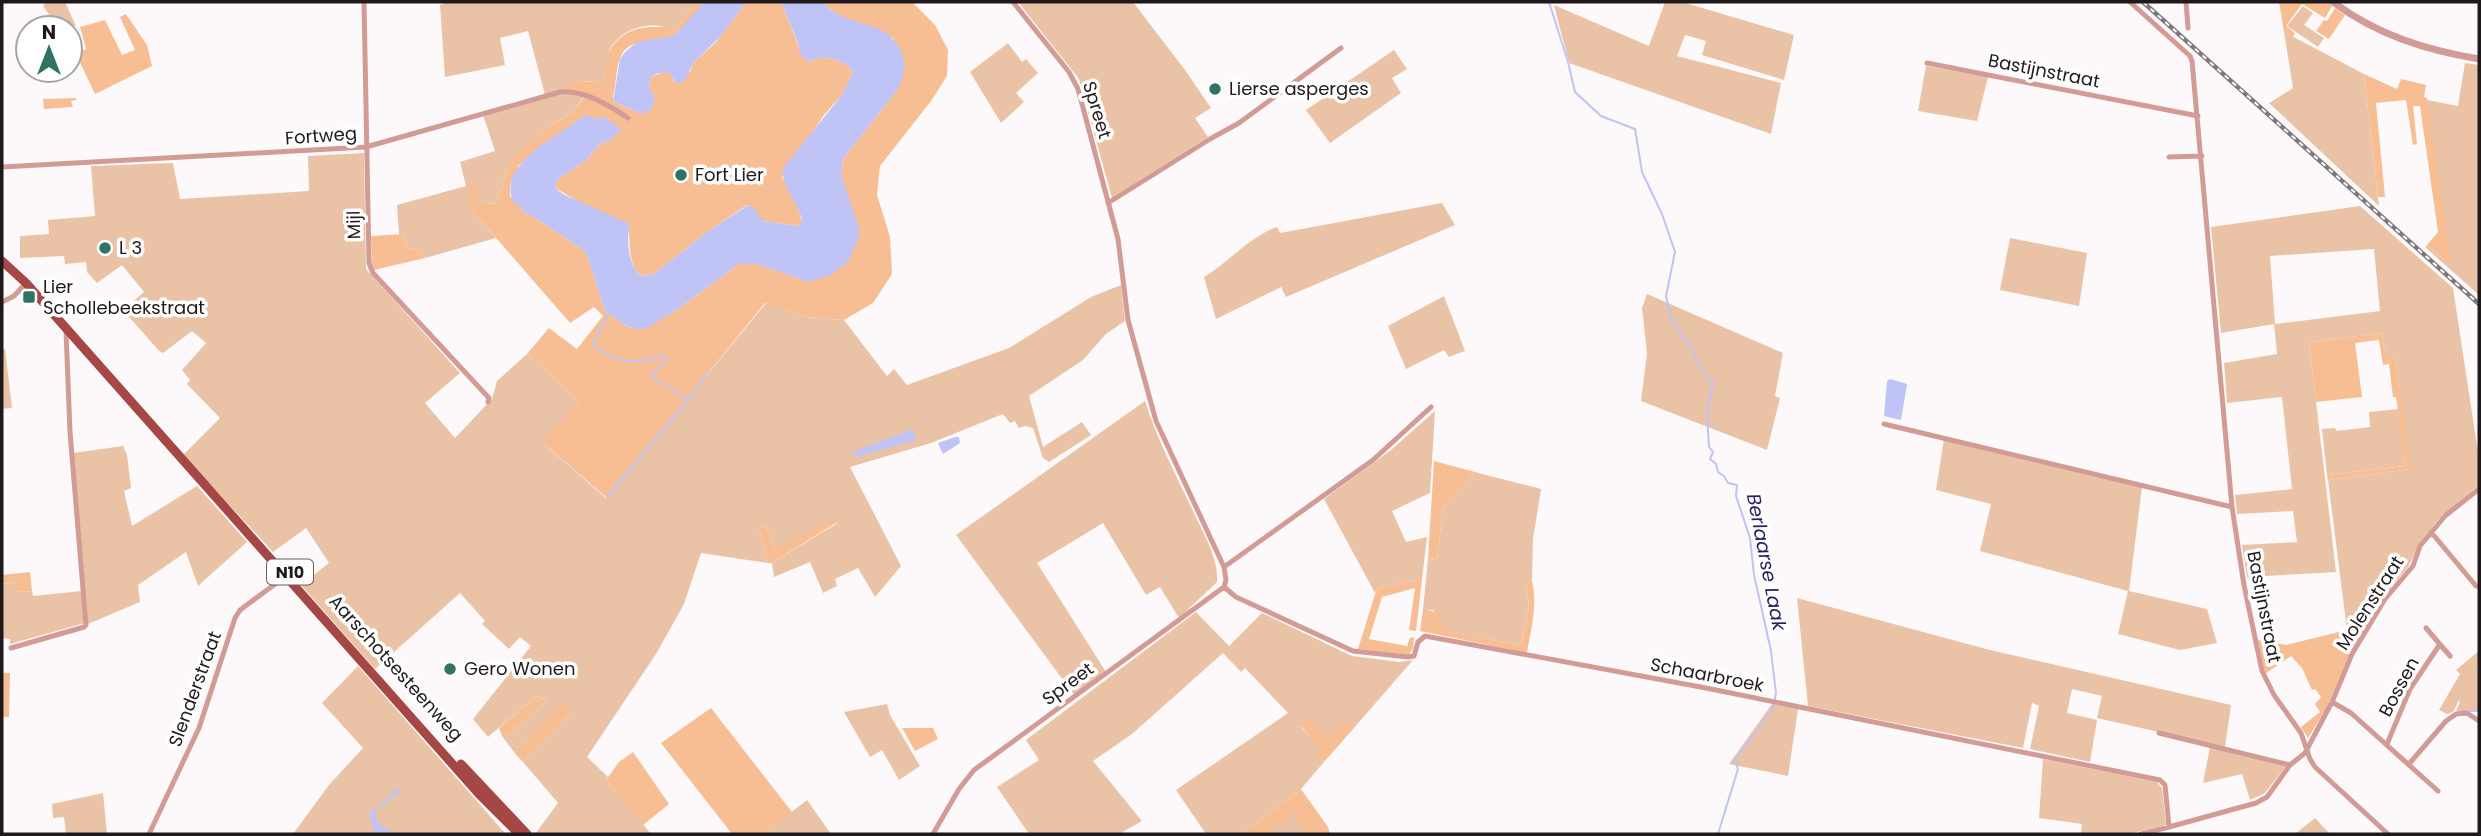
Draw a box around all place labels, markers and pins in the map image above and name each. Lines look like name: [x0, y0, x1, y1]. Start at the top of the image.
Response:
place label: Lierse asperges: [1229, 76, 1369, 101]
marker: Lierse asperges: [1207, 81, 1223, 97]
place label: Fort Lier: [695, 162, 764, 187]
marker: Fort Lier: [673, 167, 689, 183]
place label: L 3: [119, 235, 142, 260]
marker: L 3: [97, 240, 113, 256]
place label: Lier Schollebeekstraat: [43, 274, 205, 320]
marker: Lier Schollebeekstraat: [21, 289, 37, 305]
place label: Gero Wonen: [464, 656, 576, 681]
marker: Gero Wonen: [442, 661, 458, 677]

